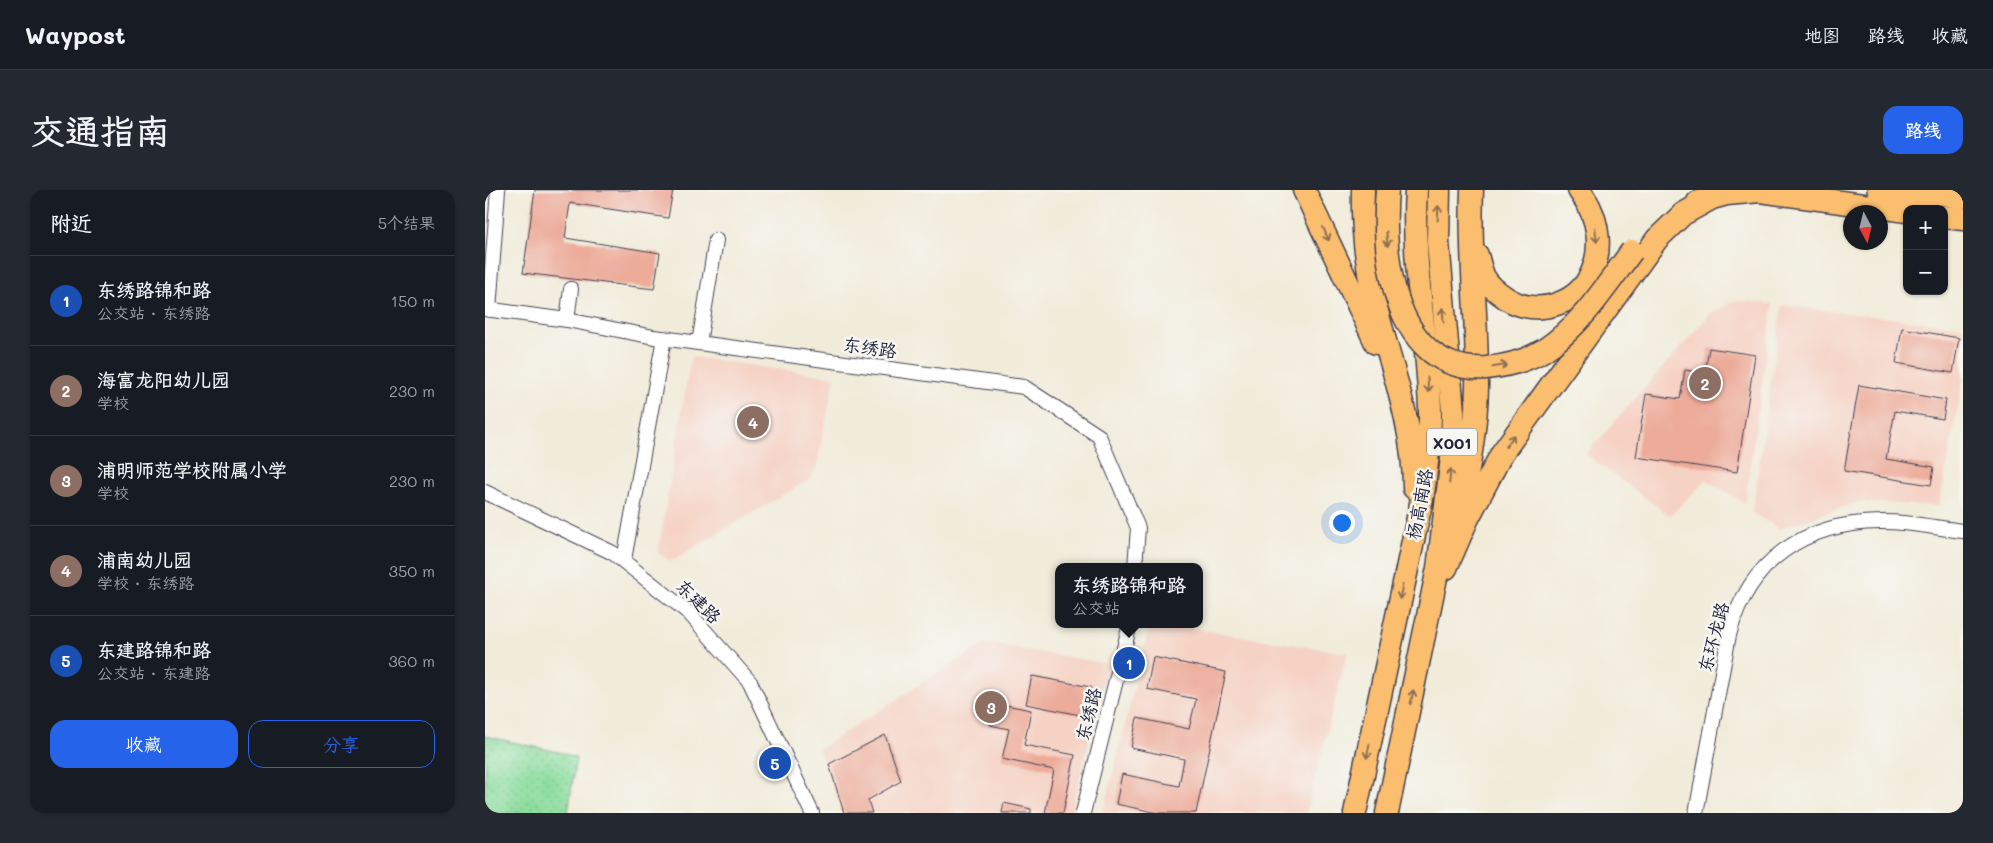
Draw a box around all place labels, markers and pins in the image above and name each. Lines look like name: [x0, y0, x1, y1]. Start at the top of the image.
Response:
pin: 2: [1689, 364, 1721, 402]
pin: 4: [737, 403, 769, 441]
pin: 1: [1113, 644, 1145, 682]
pin: 3: [975, 688, 1007, 726]
pin: 5: [759, 744, 791, 782]

